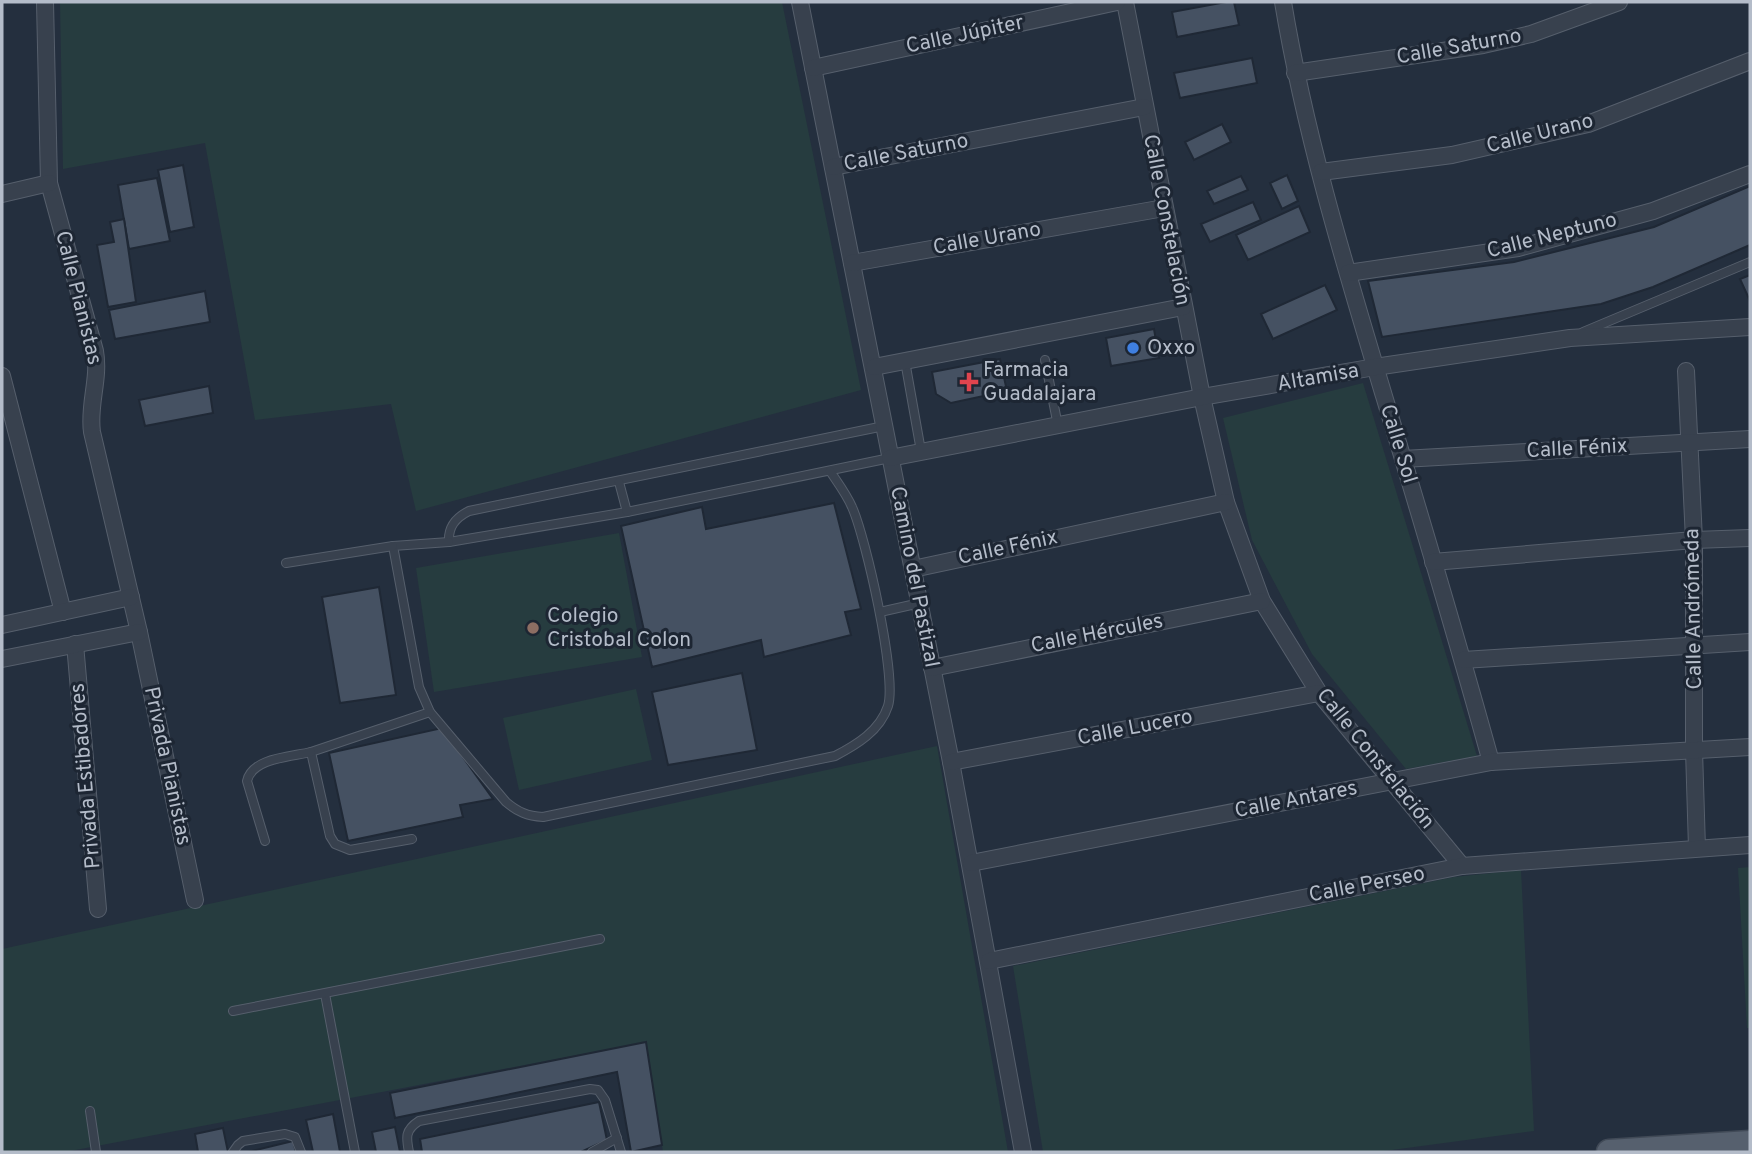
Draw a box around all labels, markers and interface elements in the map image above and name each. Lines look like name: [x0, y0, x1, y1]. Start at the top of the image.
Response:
street label: Calle Júpiter: [904, 9, 1026, 61]
street label: Calle Saturno: [1394, 23, 1524, 71]
street label: Calle Urano: [1484, 108, 1596, 160]
street label: Calle Saturno: [841, 128, 971, 178]
street label: Calle Constelación: [1136, 132, 1196, 308]
street label: Calle Neptuno: [1484, 207, 1620, 265]
street label: Calle Urano: [931, 216, 1043, 262]
street label: Calle Pianistas: [48, 228, 108, 368]
place label: Oxxo: [1147, 335, 1195, 362]
marker: Oxxo: [1125, 340, 1141, 356]
place label: Farmacia Guadalajara: [983, 357, 1096, 408]
street label: Altamisa: [1275, 358, 1361, 398]
marker: Farmacia Guadalajara: [961, 374, 977, 390]
street label: Calle Sol: [1373, 401, 1423, 487]
street label: Calle Fénix: [1526, 433, 1628, 465]
street label: Camino del Pastizal: [883, 484, 945, 670]
street label: Calle Fénix: [956, 524, 1060, 572]
street label: Calle Andrómeda: [1679, 528, 1709, 690]
place label: Colegio Cristobal Colon: [547, 603, 691, 654]
street label: Calle Hércules: [1029, 608, 1165, 660]
marker: Colegio Cristobal Colon: [525, 620, 541, 636]
street label: Privada Estibadores: [64, 682, 108, 870]
street label: Calle Constelación: [1310, 683, 1440, 835]
street label: Privada Pianistas: [137, 684, 197, 848]
street label: Calle Lucero: [1075, 704, 1195, 752]
street label: Calle Antares: [1232, 775, 1360, 825]
street label: Calle Perseo: [1307, 861, 1427, 909]

